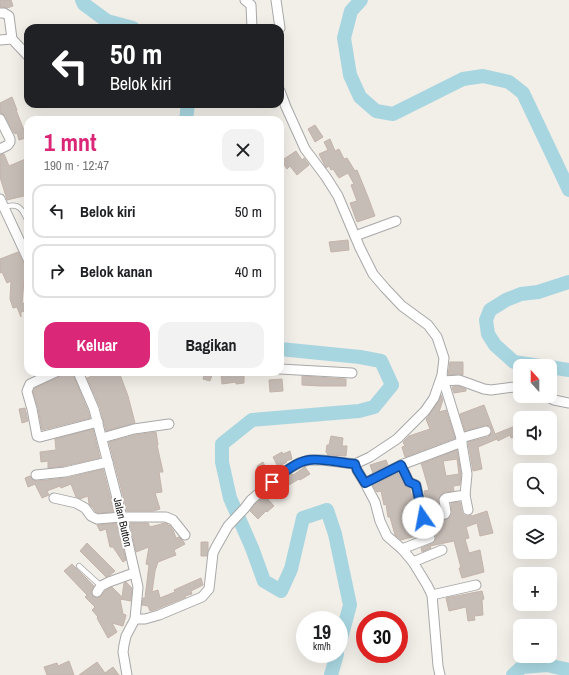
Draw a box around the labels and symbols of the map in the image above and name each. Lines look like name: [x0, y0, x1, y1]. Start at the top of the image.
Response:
north arrow: [513, 359, 557, 403]
pin: [255, 465, 289, 499]
street label: Jalan Button: [111, 496, 135, 548]
position arrow: [402, 497, 444, 539]
speed limit sign: 30: [356, 611, 408, 663]

